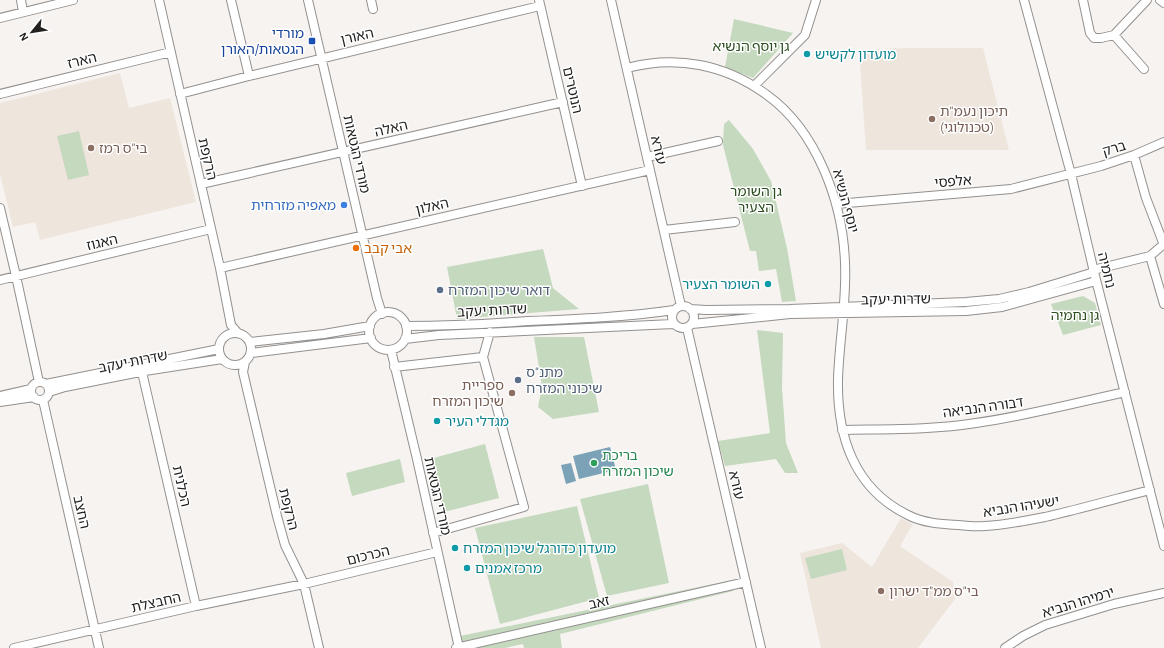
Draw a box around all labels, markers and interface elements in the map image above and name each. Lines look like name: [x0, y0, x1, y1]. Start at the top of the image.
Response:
north arrow: [12, 12, 52, 52]
street label: האורן: [339, 26, 375, 48]
place label: מורדי הגטאות/האורן: [221, 27, 304, 57]
text: N: [17, 31, 30, 43]
marker: מורדי הגטאות/האורן: [307, 36, 317, 46]
park label: גן יוסף הנשיא: [712, 40, 790, 54]
place label: מועדון לקשיש: [815, 48, 896, 62]
marker: מועדון לקשיש: [802, 49, 812, 59]
street label: הארז: [66, 51, 98, 71]
street label: הנוטרים: [560, 66, 584, 115]
place label: תיכון נעמ"ת (טכנולוגי): [940, 105, 1008, 135]
street label: מורדי הגטאות: [340, 114, 372, 195]
marker: תיכון נעמ"ת (טכנולוגי): [927, 114, 937, 124]
street label: האלה: [373, 118, 409, 140]
street label: עזרא: [648, 134, 668, 166]
street label: הרקפת: [195, 137, 219, 182]
street label: ברק: [1101, 139, 1128, 159]
place label: בי"ס רמז: [99, 142, 147, 156]
marker: בי"ס רמז: [86, 143, 96, 153]
street label: יוסף הנשיא: [830, 168, 860, 235]
street label: אלפסי: [934, 173, 972, 191]
park label: גן השומר הצעיר: [730, 185, 782, 215]
street label: האלון: [414, 196, 450, 218]
place label: מאפיה מזרחית: [251, 199, 336, 213]
marker: מאפיה מזרחית: [339, 200, 349, 210]
street label: האגוז: [85, 233, 119, 253]
place label: אבי קבב: [364, 242, 412, 256]
marker: אבי קבב: [351, 243, 361, 253]
street label: נחמיה: [1095, 251, 1117, 290]
place label: השומר הצעיר: [682, 278, 760, 292]
marker: השומר הצעיר: [763, 279, 773, 289]
place label: דואר שיכון המזרח: [448, 284, 551, 298]
marker: דואר שיכון המזרח: [435, 285, 445, 295]
street label: שדרות יעקב: [861, 292, 931, 308]
street label: שדרות יעקב: [457, 302, 527, 320]
park label: גן נחמיה: [1051, 309, 1099, 323]
street label: שדרות יעקב: [98, 348, 169, 376]
place label: מתנ"ס שיכוני המזרח: [526, 366, 602, 396]
marker: מתנ"ס שיכוני המזרח: [513, 375, 523, 385]
place label: ספריית שיכון המזרח: [432, 379, 504, 409]
marker: ספריית שיכון המזרח: [507, 388, 517, 398]
street label: דבורה הנביאה: [942, 395, 1025, 421]
place label: מגדלי העיר: [445, 415, 509, 429]
marker: מגדלי העיר: [432, 416, 442, 426]
place label: בריכת שיכון המזרח: [602, 449, 674, 479]
street label: מורדי הגטאות: [421, 456, 453, 537]
marker: בריכת שיכון המזרח: [589, 458, 599, 468]
street label: הכלנית: [169, 464, 193, 508]
street label: עזרא: [726, 469, 746, 501]
street label: הרקפת: [276, 487, 300, 532]
street label: החצב: [70, 494, 92, 530]
street label: ישעיהו הנביא: [982, 494, 1060, 520]
place label: מועדון כדורגל שיכון המזרח: [463, 542, 616, 556]
marker: מועדון כדורגל שיכון המזרח: [450, 543, 460, 553]
street label: הכרכום: [345, 544, 391, 568]
place label: מרכז אמנים: [475, 562, 542, 576]
marker: מרכז אמנים: [462, 563, 472, 573]
place label: בי"ס ממ"ד ישרון: [889, 585, 979, 599]
street label: ירמיהו הנביא: [1041, 585, 1116, 621]
marker: בי"ס ממ"ד ישרון: [876, 586, 886, 596]
street label: החבצלת: [130, 590, 182, 615]
street label: זאב: [587, 594, 612, 612]

